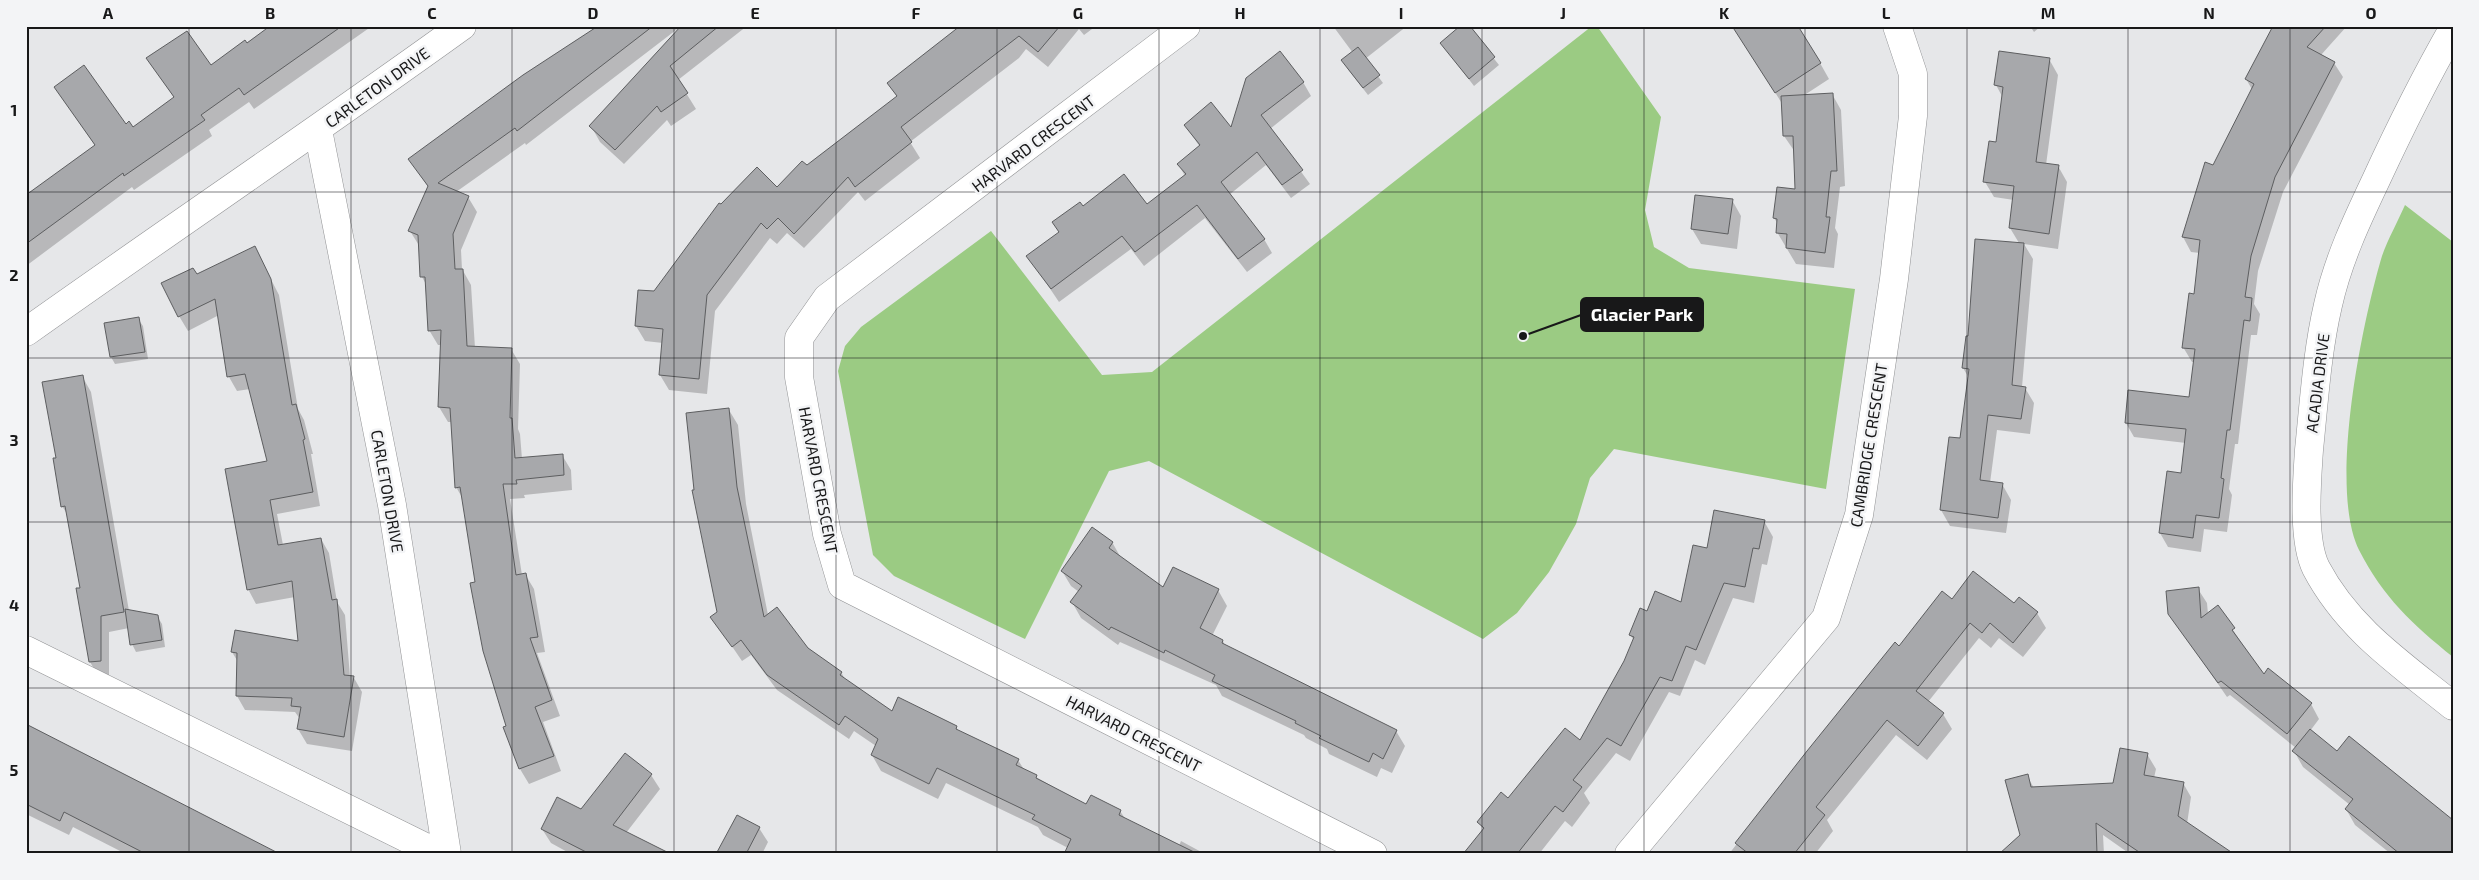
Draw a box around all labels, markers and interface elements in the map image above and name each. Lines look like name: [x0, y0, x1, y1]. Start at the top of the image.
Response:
text: A: [103, 3, 114, 22]
text: B: [265, 3, 275, 22]
text: C: [427, 3, 437, 22]
text: D: [588, 3, 599, 22]
text: E: [750, 3, 760, 22]
text: F: [912, 3, 921, 22]
text: G: [1073, 3, 1083, 22]
text: H: [1234, 3, 1246, 22]
text: I: [1399, 3, 1403, 22]
text: J: [1560, 3, 1566, 22]
text: K: [1719, 3, 1730, 22]
text: L: [1882, 3, 1891, 22]
text: M: [2041, 3, 2055, 22]
text: N: [2203, 3, 2215, 22]
text: O: [2365, 3, 2377, 22]
street label: CARLETON DRIVE: [321, 43, 433, 131]
street label: HARVARD CRESCENT: [968, 90, 1098, 196]
text: 1: [11, 100, 17, 119]
text: 2: [9, 265, 19, 284]
callout: Glacier Park: [1581, 298, 1703, 331]
text: Glacier Park: [1591, 303, 1693, 325]
street label: ACADIA DRIVE: [2301, 332, 2333, 434]
street label: CAMBRIDGE CRESCENT: [1846, 362, 1890, 528]
street label: HARVARD CRESCENT: [795, 405, 843, 555]
street label: CARLETON DRIVE: [368, 428, 408, 554]
text: 3: [9, 430, 19, 449]
text: 4: [9, 595, 19, 614]
street label: HARVARD CRESCENT: [1063, 691, 1205, 775]
text: 5: [10, 760, 19, 779]

